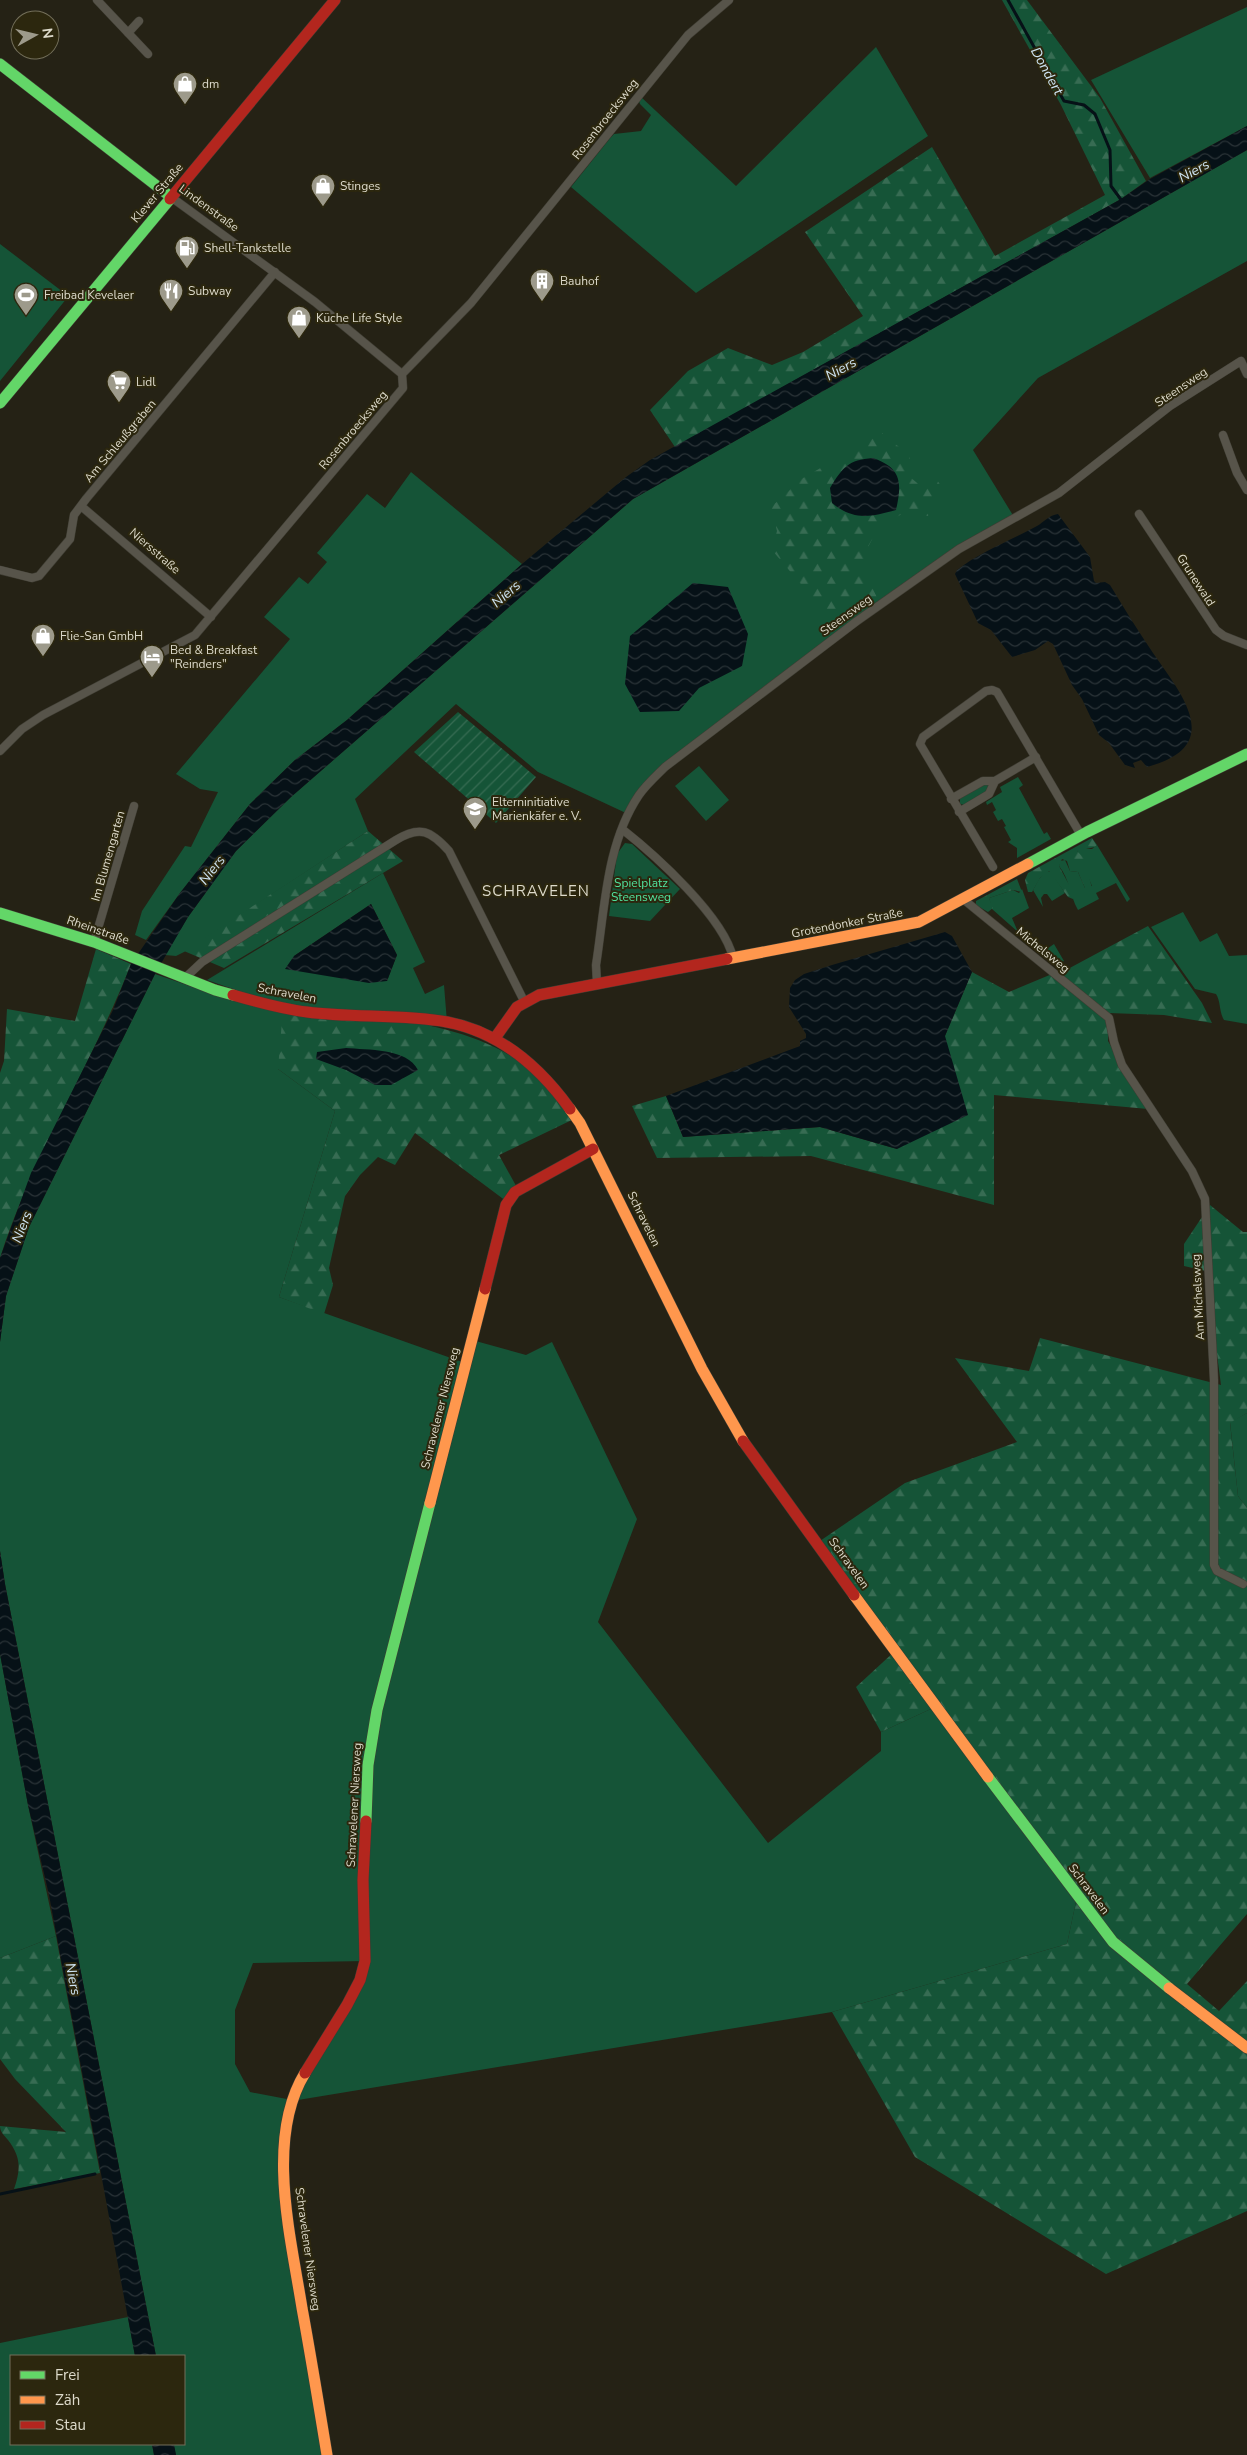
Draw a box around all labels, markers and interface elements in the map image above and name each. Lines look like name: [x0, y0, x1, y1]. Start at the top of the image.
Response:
north arrow: [10, 10, 60, 60]
text: N: [37, 27, 58, 40]
water label: Dondert: [1026, 44, 1068, 99]
shop icon: dm: [172, 71, 198, 105]
street label: Rosenbroecksweg: [568, 75, 642, 163]
place label: dm: [202, 76, 219, 92]
water label: Niers: [1175, 155, 1213, 187]
street label: Klever Straße: [127, 160, 187, 226]
shop icon: Stinges: [310, 173, 336, 207]
place label: Stinges: [340, 178, 381, 194]
street label: Lindenstraße: [176, 181, 242, 235]
fuel station icon: Shell-Tankstelle: [174, 235, 200, 269]
place label: Shell-Tankstelle: [204, 240, 291, 256]
building icon: Bauhof: [529, 268, 555, 302]
place label: Bauhof: [560, 273, 600, 289]
restaurant icon: Subway: [158, 278, 184, 312]
sports icon: Freibad Kevelaer: [13, 282, 39, 316]
place label: Subway: [188, 283, 232, 299]
place label: Freibad Kevelaer: [44, 287, 135, 303]
shop icon: Küche Life Style: [286, 305, 312, 339]
place label: Küche Life Style: [316, 310, 402, 326]
water label: Niers: [822, 353, 860, 385]
street label: Steensweg: [1152, 364, 1210, 410]
supermarket icon: Lidl: [106, 369, 132, 403]
place label: Lidl: [136, 374, 156, 390]
street label: Rosenbroecksweg: [315, 387, 391, 473]
street label: Am Schleußgraben: [81, 396, 159, 486]
street label: Niersstraße: [126, 525, 184, 577]
street label: Grunewald: [1173, 551, 1219, 609]
water label: Niers: [487, 576, 525, 612]
street label: Steensweg: [817, 591, 875, 639]
shop icon: Flie-San GmbH: [30, 623, 56, 657]
place label: Flie-San GmbH: [60, 628, 143, 644]
place label: Bed & Breakfast "Reinders": [170, 642, 258, 672]
hotel icon: Bed & Breakfast "Reinders": [139, 644, 165, 678]
place label: Elterninitiative Marienkäfer e. V.: [492, 794, 581, 824]
school or university icon: Elterninitiative Marienkäfer e. V.: [462, 796, 488, 830]
street label: Im Blumengarten: [87, 809, 129, 903]
water label: Niers: [194, 851, 230, 889]
park label: Spielplatz Steensweg: [611, 875, 671, 905]
district label: SCHRAVELEN: [482, 881, 590, 901]
street label: Grotendonker Straße: [790, 904, 904, 942]
street label: Rheinstraße: [65, 912, 131, 948]
street label: Michelsweg: [1013, 924, 1073, 976]
street label: Schravelen: [256, 979, 318, 1007]
street label: Schravelen: [624, 1189, 664, 1249]
water label: Niers: [7, 1208, 37, 1246]
street label: Am Michelsweg: [1188, 1253, 1208, 1341]
street label: Schravelener Niersweg: [417, 1346, 463, 1470]
street label: Schravelen: [825, 1534, 873, 1592]
street label: Schravelener Niersweg: [343, 1742, 365, 1868]
street label: Schravelen: [1065, 1860, 1113, 1918]
water label: Niers: [61, 1961, 85, 1997]
street label: Schravelener Niersweg: [291, 2186, 325, 2312]
legend: [10, 2355, 185, 2445]
text: Frei: [55, 2365, 80, 2385]
text: Zäh: [55, 2390, 80, 2410]
text: Stau: [55, 2415, 86, 2435]

